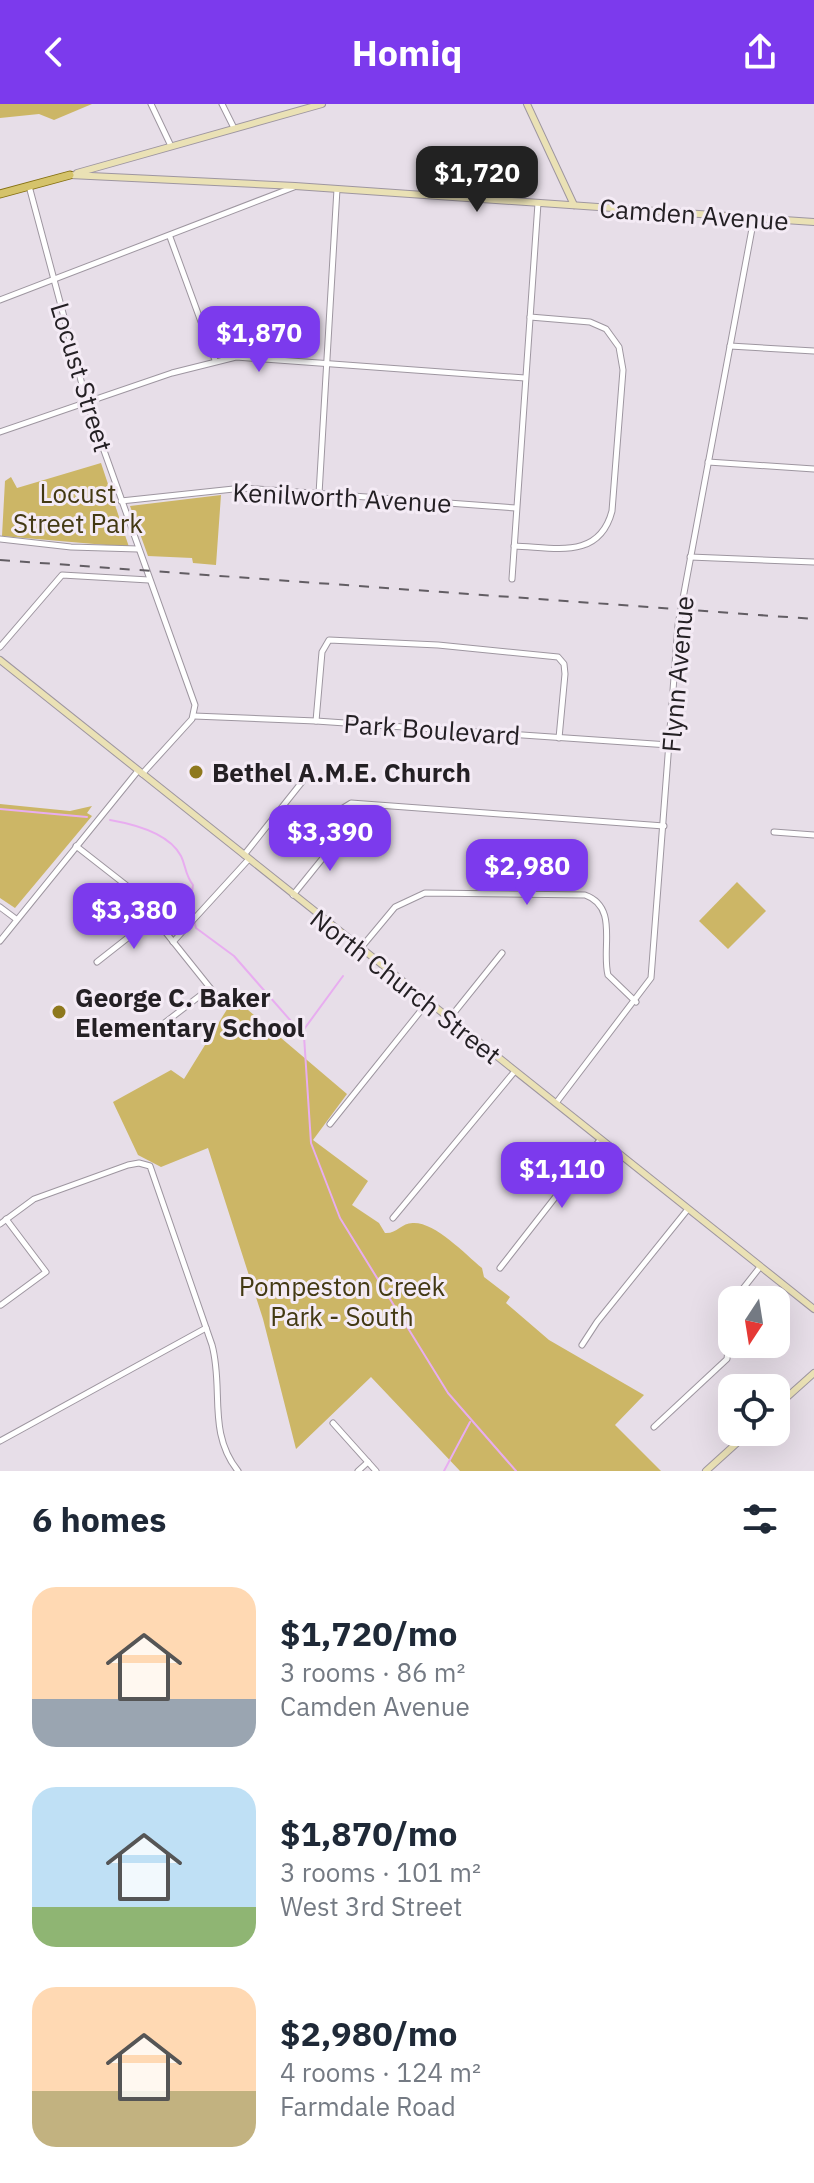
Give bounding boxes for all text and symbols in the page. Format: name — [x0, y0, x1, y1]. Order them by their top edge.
text: Homiq — [352, 29, 462, 76]
icon: back — [32, 30, 76, 74]
icon: share — [738, 30, 782, 74]
pin: $1,720 — [412, 146, 542, 214]
text: $1,720 — [434, 155, 520, 189]
street label: Camden Avenue — [598, 190, 790, 238]
street label: Locust Street — [43, 298, 121, 456]
pin: $1,870 — [194, 306, 324, 374]
text: $1,870 — [216, 315, 302, 349]
street label: Kenilworth Avenue — [232, 474, 452, 520]
park label: Locust Street Park — [13, 476, 143, 540]
street label: Flynn Avenue — [653, 594, 701, 754]
street label: Park Boulevard — [342, 706, 522, 752]
place label: Bethel A.M.E. Church — [212, 755, 471, 789]
marker: Bethel A.M.E. Church — [187, 763, 205, 781]
pin: $3,390 — [265, 805, 395, 873]
text: $3,390 — [287, 814, 373, 848]
pin: $2,980 — [462, 839, 592, 907]
text: $2,980 — [484, 848, 570, 882]
pin: $3,380 — [69, 883, 199, 951]
text: $3,380 — [91, 892, 177, 926]
street label: North Church Street — [304, 901, 508, 1071]
place label: George C. Baker Elementary School — [75, 980, 305, 1044]
marker: George C. Baker Elementary School — [50, 1003, 68, 1021]
pin: $1,110 — [497, 1142, 627, 1210]
text: $1,110 — [519, 1151, 605, 1185]
park label: Pompeston Creek Park - South — [239, 1269, 446, 1333]
north arrow — [718, 1286, 790, 1358]
map controls — [718, 1286, 790, 1446]
button: locate — [718, 1374, 790, 1446]
text: 6 homes — [32, 1497, 167, 1541]
icon: filters — [738, 1497, 782, 1541]
text: $1,720/mo — [280, 1611, 457, 1655]
icon: home — [96, 1619, 192, 1715]
text: 3 rooms · 86 m² — [280, 1655, 465, 1689]
text: Camden Avenue — [280, 1689, 470, 1723]
text: $1,870/mo — [280, 1811, 457, 1855]
icon: home — [96, 1819, 192, 1915]
text: 3 rooms · 101 m² — [280, 1855, 481, 1889]
text: West 3rd Street — [280, 1889, 462, 1923]
text: $2,980/mo — [280, 2011, 457, 2055]
icon: home — [96, 2019, 192, 2115]
text: 4 rooms · 124 m² — [280, 2055, 481, 2089]
text: Farmdale Road — [280, 2089, 456, 2123]

